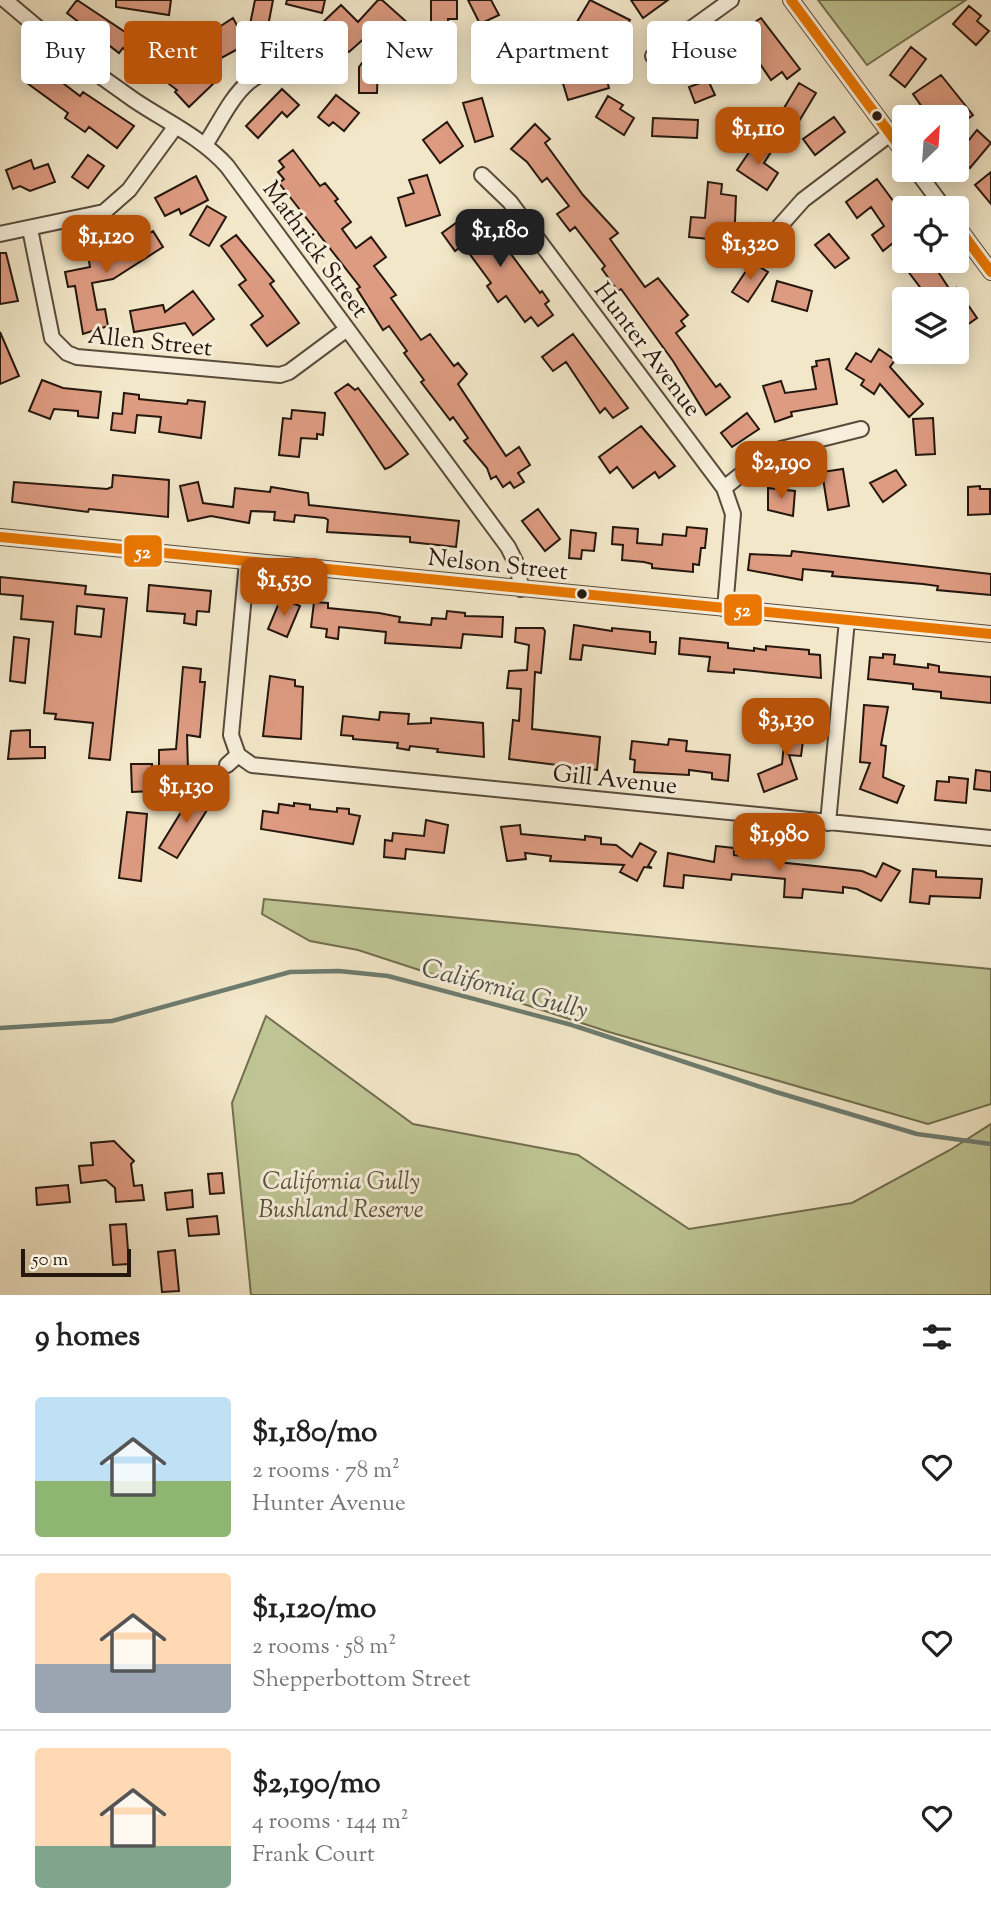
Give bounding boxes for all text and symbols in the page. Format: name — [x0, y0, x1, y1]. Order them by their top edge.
chip: Buy — [21, 21, 110, 84]
chip: Rent — [124, 21, 222, 84]
chip: Filters — [236, 21, 348, 84]
chip: New — [362, 21, 457, 84]
chip: Apartment — [471, 21, 633, 84]
chip: House — [647, 21, 761, 84]
north arrow — [892, 105, 970, 182]
map controls — [892, 105, 969, 364]
pin: $1,110 — [701, 108, 815, 167]
unlabelled marker — [870, 109, 884, 123]
text: $1,110 — [731, 113, 785, 146]
street label: Mathrick Street — [253, 175, 376, 326]
button: locate — [892, 196, 969, 273]
pin: $1,180 — [443, 210, 557, 269]
text: $1,180 — [471, 215, 529, 248]
pin: $1,120 — [49, 216, 163, 275]
text: $1,120 — [78, 221, 134, 254]
pin: $1,320 — [693, 222, 807, 282]
text: $1,320 — [721, 228, 779, 261]
street label: Hunter Avenue — [585, 276, 708, 425]
button: layers — [892, 287, 969, 364]
street label: Allen Street — [86, 320, 214, 366]
pin: $2,190 — [724, 442, 838, 501]
text: $2,190 — [751, 447, 811, 480]
line badge: 52 — [123, 534, 163, 568]
text: 52 — [133, 540, 151, 567]
street label: Nelson Street — [426, 542, 569, 590]
pin: $1,530 — [227, 558, 341, 618]
text: $1,530 — [256, 564, 312, 597]
unlabelled marker — [575, 587, 589, 601]
line badge: 52 — [723, 593, 763, 627]
text: 52 — [733, 598, 751, 625]
pin: $3,130 — [729, 698, 843, 758]
text: $3,130 — [758, 704, 814, 737]
street label: Gill Avenue — [551, 758, 679, 804]
pin: $1,130 — [129, 766, 243, 825]
text: $1,130 — [159, 771, 213, 804]
pin: $1,980 — [722, 814, 836, 873]
text: $1,980 — [749, 819, 809, 852]
water label: California Gully — [417, 950, 592, 1030]
park label: California Gully Bushland Reserve — [259, 1166, 423, 1228]
scale bar — [21, 1246, 131, 1278]
text: 50 m — [32, 1247, 68, 1274]
text: 9 homes — [35, 1316, 140, 1359]
icon: filters — [918, 1318, 956, 1356]
text: $1,180/mo — [252, 1412, 378, 1455]
icon: home — [91, 1425, 175, 1509]
icon: heart — [918, 1448, 956, 1486]
text: 2 rooms · 78 m² — [252, 1455, 400, 1488]
text: Hunter Avenue — [252, 1488, 406, 1521]
text: $1,120/mo — [252, 1588, 377, 1631]
icon: home — [91, 1601, 175, 1685]
icon: heart — [918, 1624, 956, 1662]
text: 2 rooms · 58 m² — [252, 1631, 396, 1664]
text: Shepperbottom Street — [252, 1664, 471, 1697]
text: $2,190/mo — [252, 1763, 381, 1806]
icon: home — [91, 1776, 175, 1860]
icon: heart — [918, 1799, 956, 1837]
text: 4 rooms · 144 m² — [252, 1806, 409, 1839]
text: Frank Court — [252, 1839, 375, 1872]

